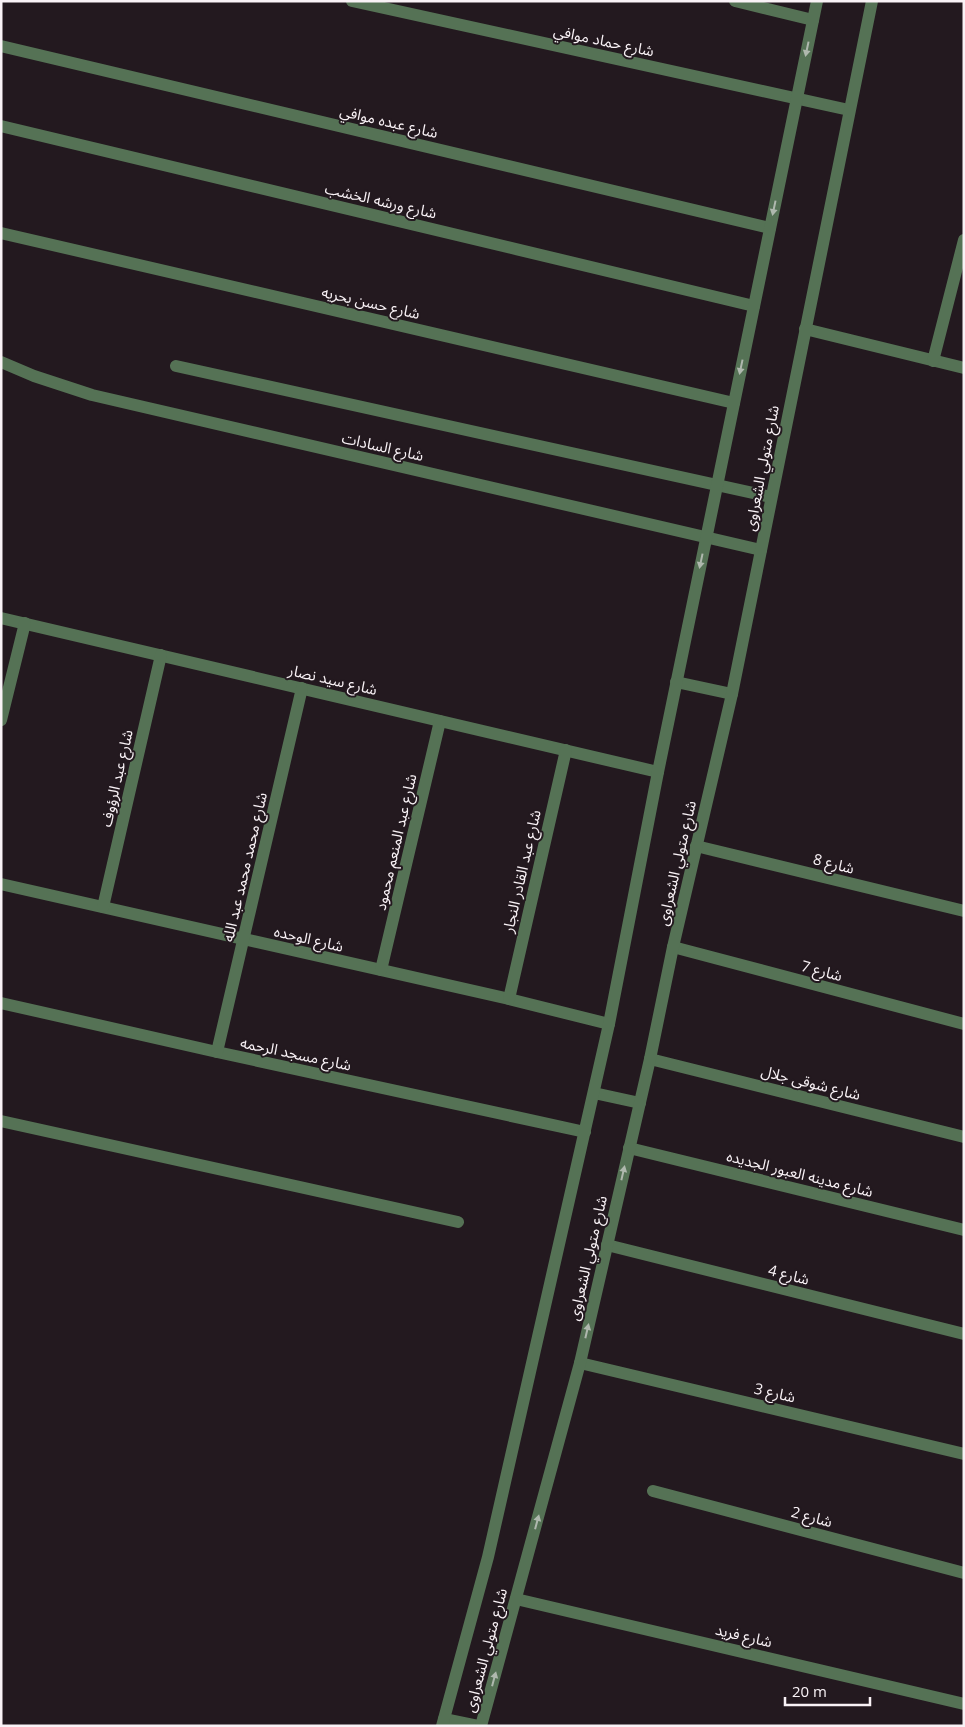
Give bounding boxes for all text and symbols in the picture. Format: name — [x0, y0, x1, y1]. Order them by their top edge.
street label: شارع حماد موافي — [551, 20, 656, 63]
one-way arrow — [803, 41, 811, 57]
street label: شارع عبده موافي — [337, 100, 440, 145]
street label: شارع ورشه الخشب — [323, 177, 439, 226]
one-way arrow — [770, 201, 778, 217]
street label: شارع حسن بحريه — [319, 281, 422, 326]
one-way arrow — [737, 360, 745, 375]
street label: شارع متولي الشعراوى — [739, 403, 786, 533]
street label: شارع السادات — [339, 427, 426, 468]
one-way arrow — [697, 553, 705, 569]
street label: شارع سيد نصار — [285, 659, 380, 702]
street label: شارع عبد الرؤوف — [95, 727, 140, 829]
street label: شارع عبد المنعم محمود — [370, 772, 423, 913]
street label: شارع محمد محمد عبد الله — [217, 790, 274, 944]
street label: شارع متولي الشعراوى — [652, 798, 703, 928]
street label: شارع عبد القادر النجار — [497, 807, 548, 936]
street label: شارع 8 — [811, 848, 857, 881]
street label: شارع الوحده — [272, 920, 346, 959]
street label: شارع 7 — [798, 955, 845, 988]
street label: شارع مسجد الرحمه — [238, 1031, 353, 1077]
street label: شارع شوقى جلال — [758, 1060, 863, 1107]
street label: شارع مدينه العبور الجديده — [724, 1145, 876, 1204]
one-way arrow — [619, 1165, 627, 1180]
street label: شارع متولي الشعراوى — [563, 1193, 614, 1323]
street label: شارع 4 — [766, 1259, 812, 1292]
one-way arrow — [583, 1323, 591, 1338]
street label: شارع 3 — [752, 1378, 798, 1409]
street label: شارع 2 — [788, 1501, 835, 1534]
one-way arrow — [533, 1514, 541, 1529]
street label: شارع متولي الشعراوى — [459, 1585, 514, 1715]
street label: شارع فريد — [713, 1619, 775, 1654]
one-way arrow — [490, 1671, 498, 1686]
scale bar — [785, 1674, 870, 1706]
text: 20 m — [792, 1681, 827, 1701]

